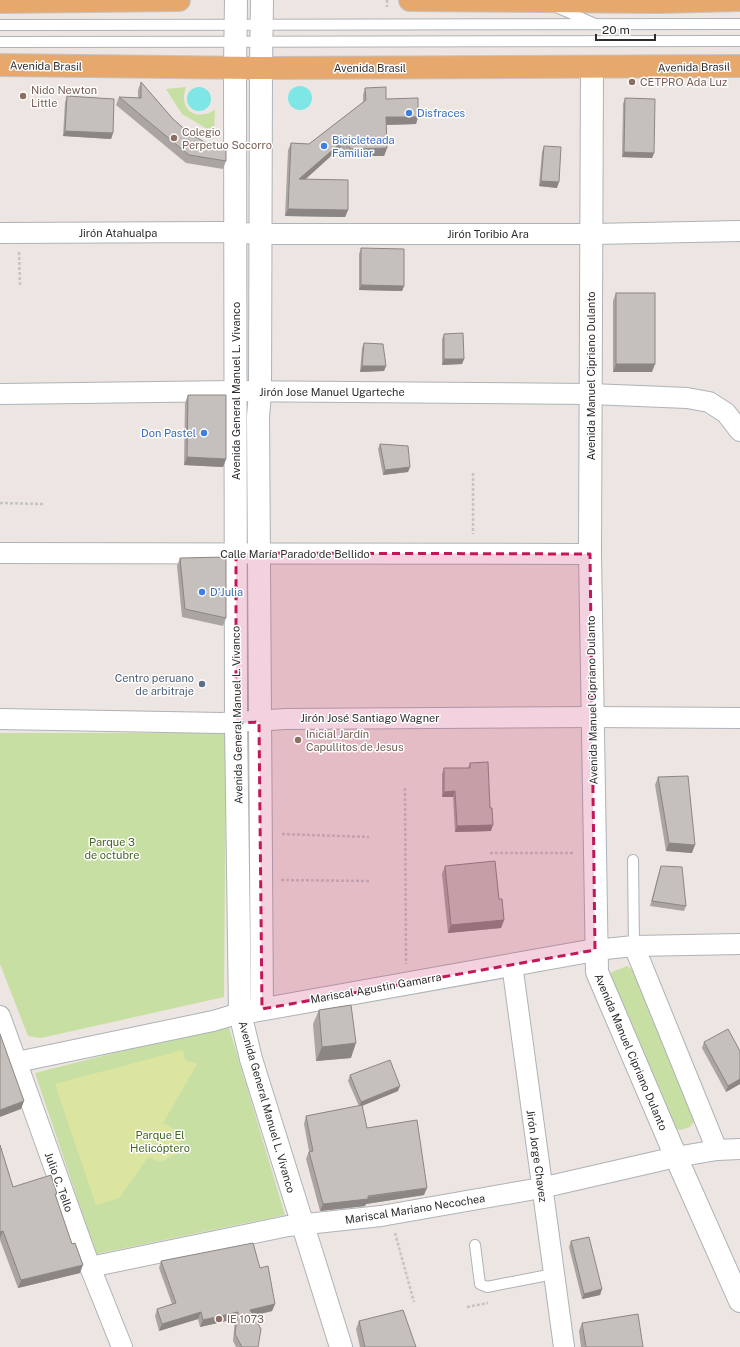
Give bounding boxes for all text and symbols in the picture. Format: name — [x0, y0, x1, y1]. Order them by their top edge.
scale bar — [596, 16, 655, 42]
text: 20 m — [602, 23, 630, 37]
street label: Avenida Brasil — [10, 59, 82, 73]
street label: Avenida Brasil — [658, 60, 730, 74]
street label: Avenida Brasil — [334, 62, 406, 74]
place label: CETPRO Ada Luz — [640, 76, 727, 88]
marker: CETPRO Ada Luz — [627, 77, 637, 87]
place label: Nido Newton Little — [31, 84, 97, 109]
marker: Nido Newton Little — [18, 91, 28, 101]
place label: Disfraces — [417, 107, 466, 119]
marker: Disfraces — [404, 108, 414, 118]
place label: Colegio Perpetuo Socorro — [182, 126, 272, 151]
marker: Colegio Perpetuo Socorro — [169, 133, 179, 143]
place label: Bicicleteada Familiar — [332, 134, 395, 159]
marker: Bicicleteada Familiar — [319, 141, 329, 151]
street label: Jirón Atahualpa — [79, 227, 157, 239]
street label: Jirón Toribio Ara — [447, 228, 529, 240]
street label: Avenida Manuel Cipriano Dulanto — [585, 291, 597, 461]
street label: Avenida General Manuel L. Vivanco — [230, 302, 242, 480]
street label: Jirón Jose Manuel Ugarteche — [259, 386, 405, 398]
place label: Don Pastel — [141, 427, 196, 439]
marker: Don Pastel — [199, 428, 209, 438]
street label: Calle María Parado de Bellido — [220, 548, 370, 560]
place label: D'Julia — [210, 586, 243, 598]
marker: D'Julia — [197, 587, 207, 597]
street label: Avenida Manuel Cipriano Dulanto — [585, 615, 599, 785]
street label: Avenida General Manuel L. Vivanco — [229, 626, 245, 804]
place label: Centro peruano de arbitraje — [115, 672, 194, 697]
marker: Centro peruano de arbitraje — [197, 679, 207, 689]
street label: Jirón José Santiago Wagner — [300, 712, 440, 724]
place label: Inicial Jardín Capullitos de Jesus — [306, 728, 404, 753]
marker: Inicial Jardín Capullitos de Jesus — [293, 735, 303, 745]
park label: Parque 3 de octubre — [85, 836, 139, 861]
street label: Mariscal Agustin Gamarra — [310, 971, 442, 1005]
street label: Avenida Manuel Cipriano Dulanto — [592, 972, 670, 1132]
street label: Avenida General Manuel L. Vivanco — [237, 1020, 297, 1194]
street label: Jirón Jorge Chavez — [525, 1109, 549, 1203]
park label: Parque El Helicóptero — [130, 1129, 190, 1154]
street label: Julio C. Tello — [43, 1151, 75, 1213]
street label: Mariscal Mariano Necochea — [344, 1192, 486, 1226]
place label: IE 1073 — [227, 1313, 264, 1325]
marker: IE 1073 — [214, 1314, 224, 1324]

